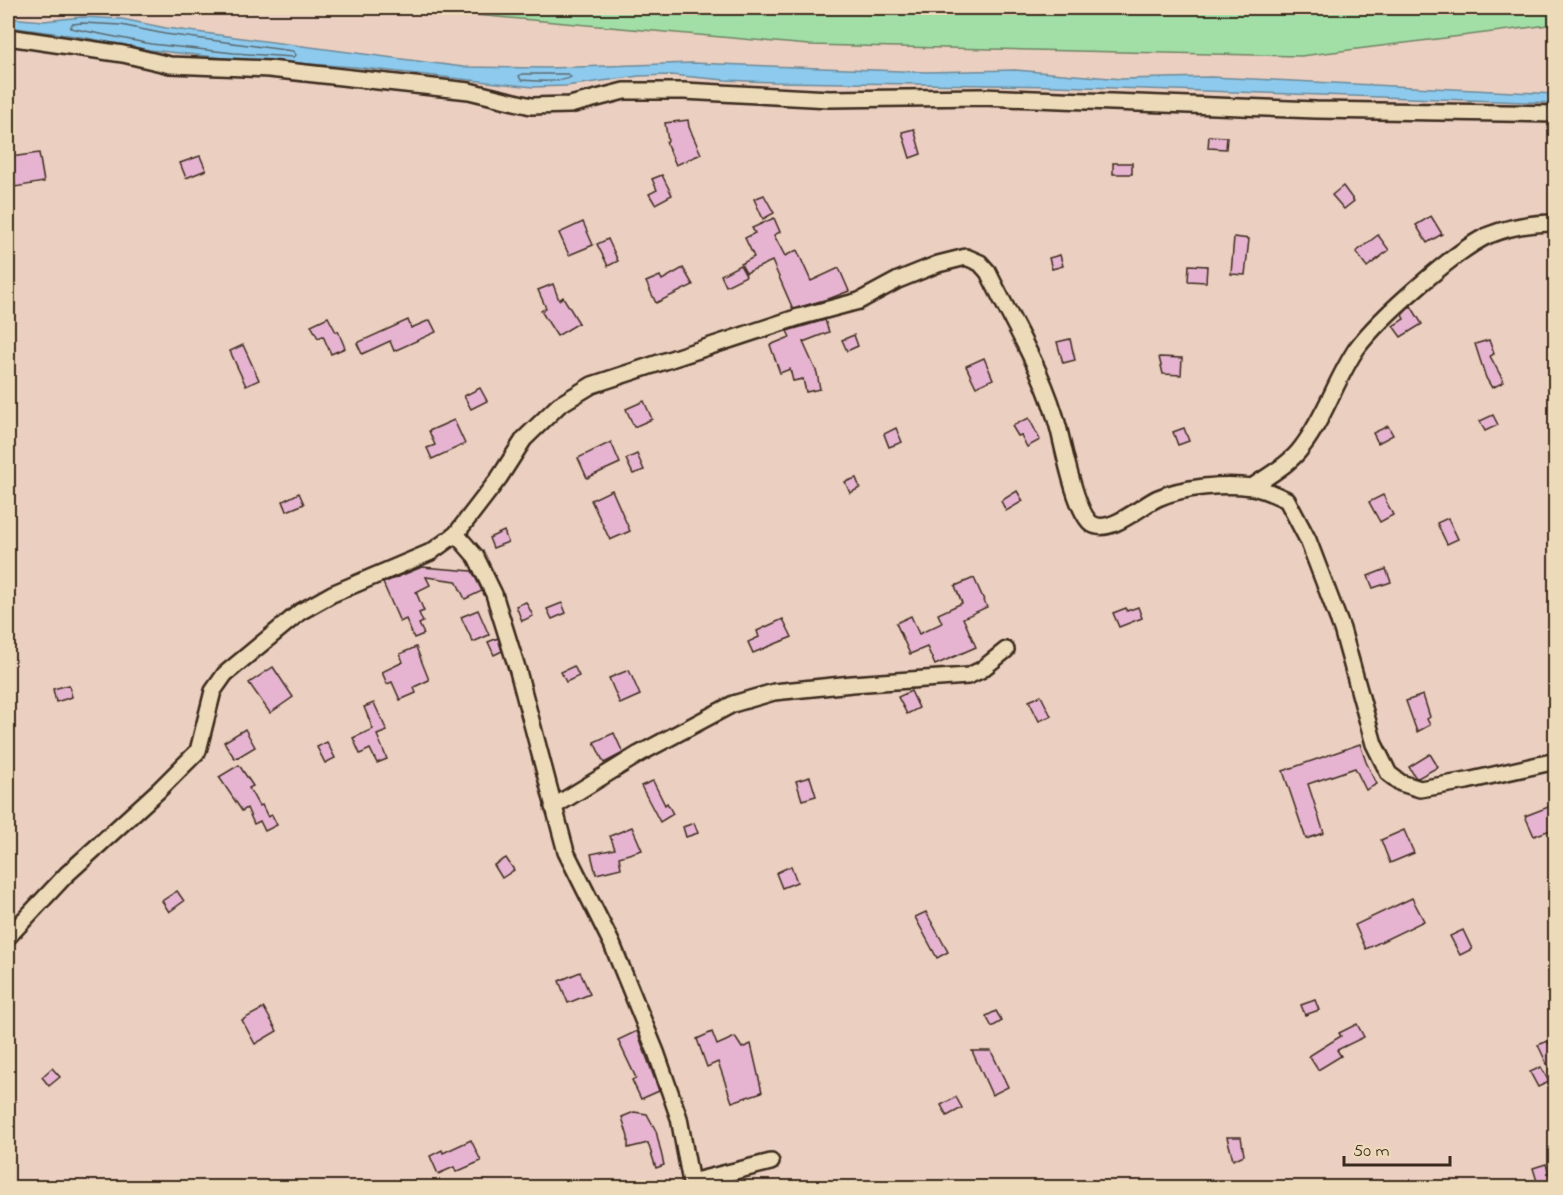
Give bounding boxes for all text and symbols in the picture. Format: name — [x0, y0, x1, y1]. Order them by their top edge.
scale bar — [1344, 1129, 1450, 1167]
text: 50 m — [1353, 1139, 1390, 1165]

